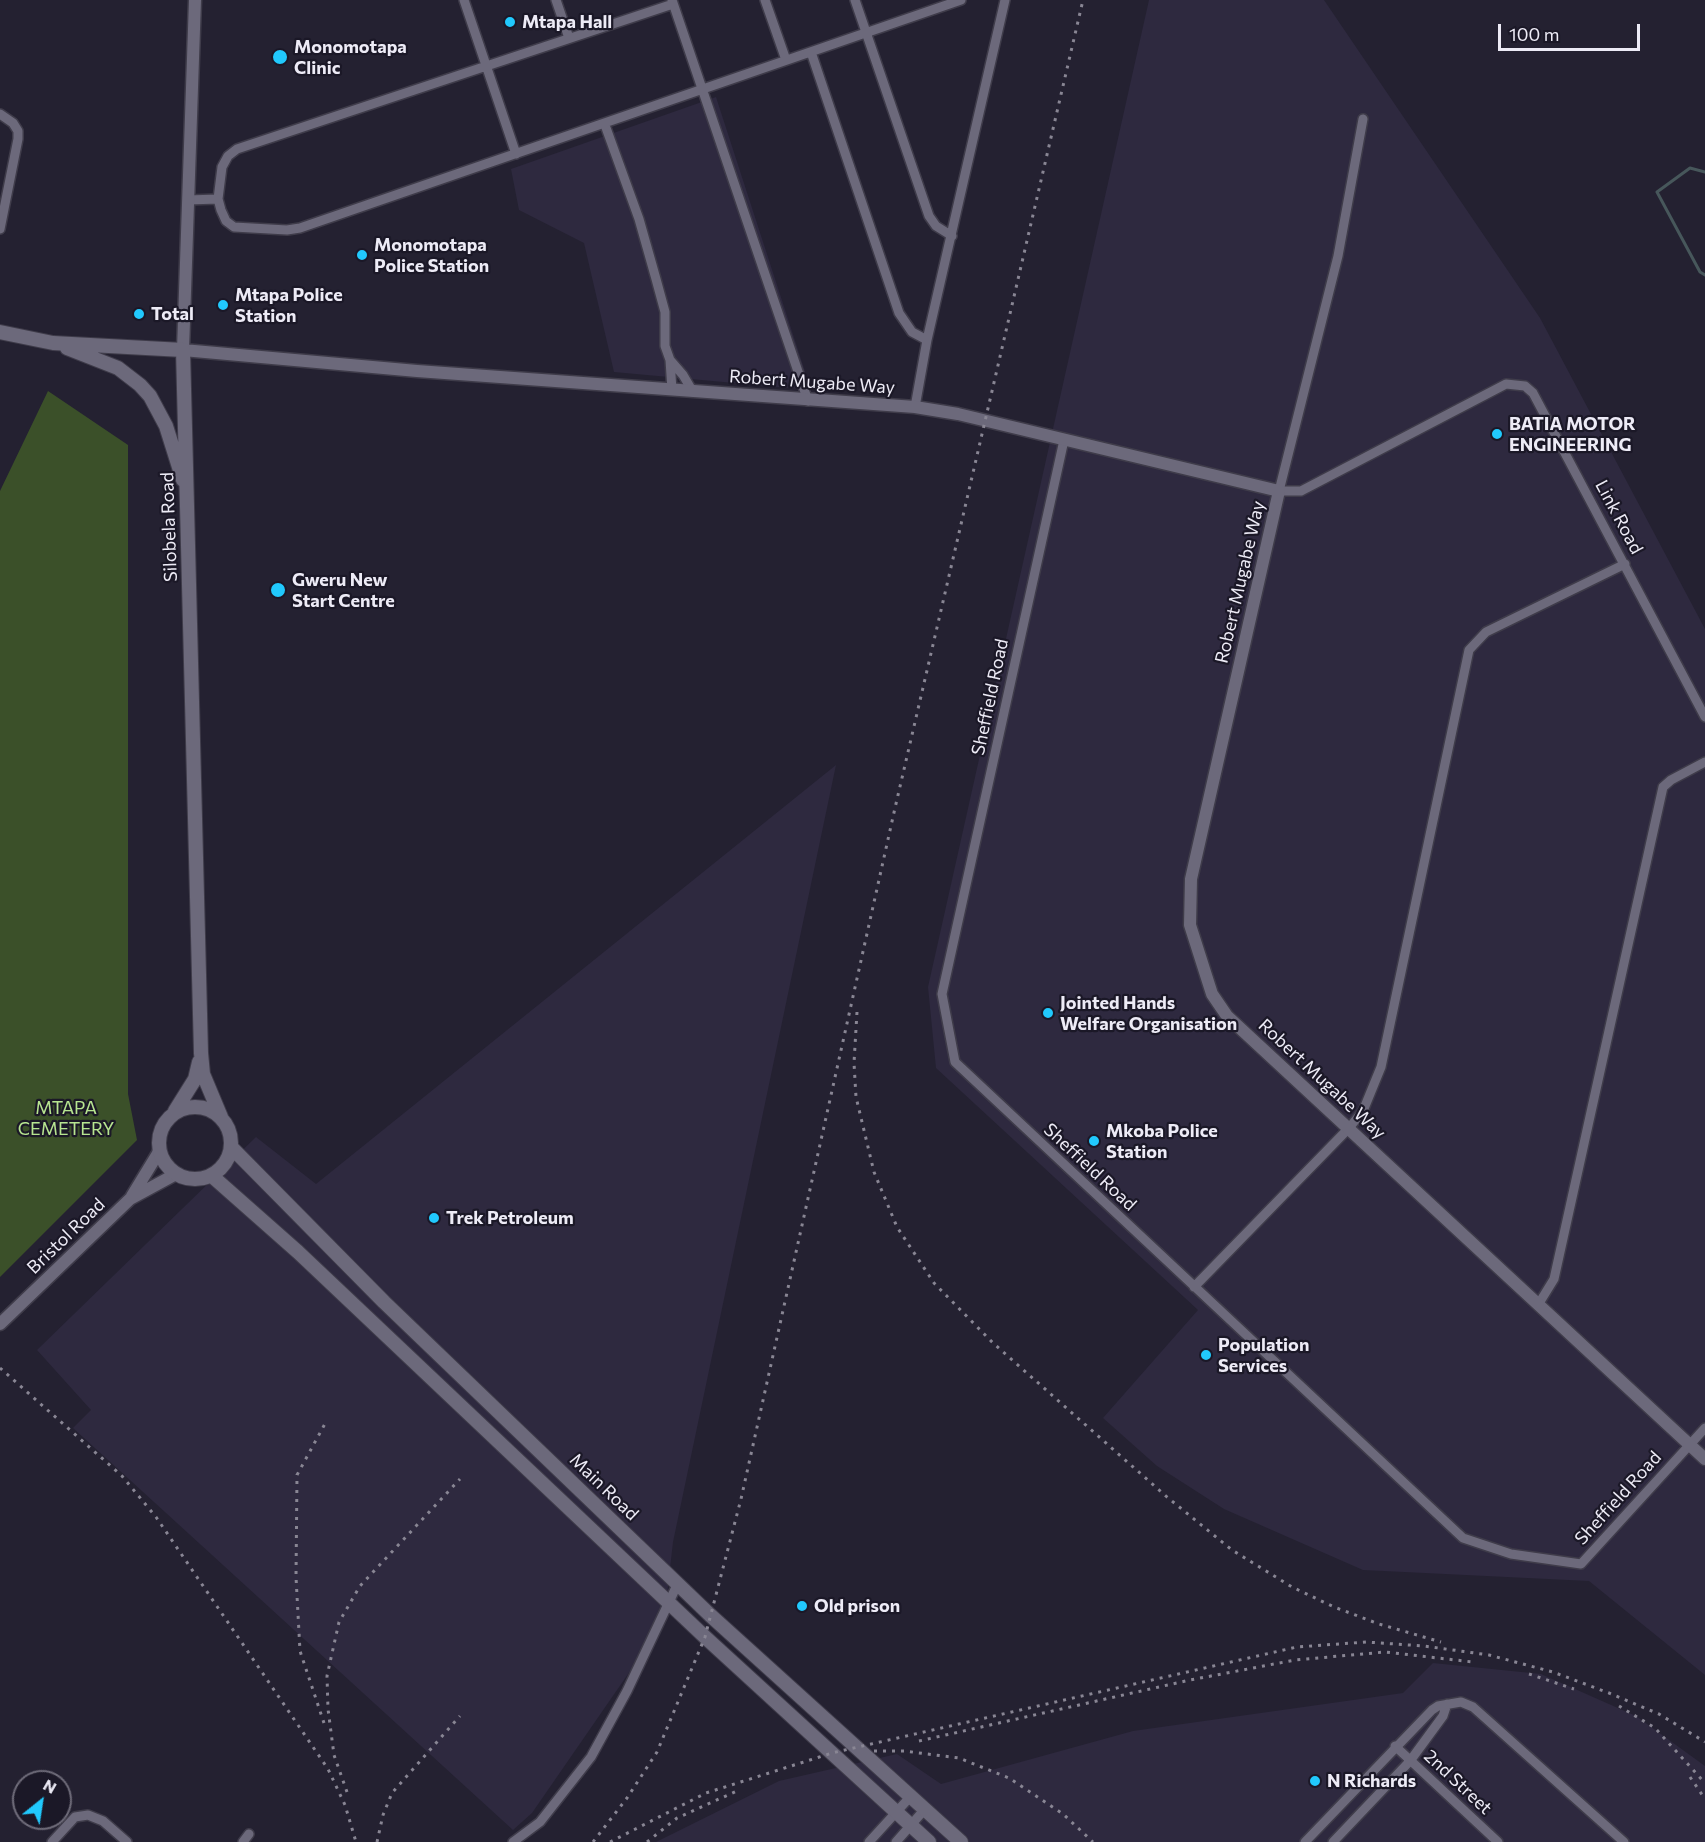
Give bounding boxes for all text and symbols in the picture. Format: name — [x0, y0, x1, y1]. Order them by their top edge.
place label: Mtapa Hall — [522, 11, 612, 33]
scale bar — [1501, 12, 1644, 50]
marker: Mtapa Hall — [503, 15, 517, 29]
text: 100 m — [1509, 23, 1559, 45]
place label: Monomotapa Clinic — [294, 36, 407, 78]
marker: Monomotapa Clinic — [271, 48, 289, 66]
place label: Monomotapa Police Station — [374, 234, 489, 276]
marker: Monomotapa Police Station — [355, 248, 369, 262]
place label: Mtapa Police Station — [235, 284, 343, 326]
marker: Mtapa Police Station — [216, 298, 230, 312]
place label: Total — [151, 303, 194, 325]
marker: Total — [132, 307, 146, 321]
street label: Robert Mugabe Way — [728, 365, 896, 399]
place label: BATIA MOTOR ENGINEERING — [1509, 413, 1636, 456]
marker: BATIA MOTOR ENGINEERING — [1490, 427, 1504, 441]
street label: Silobela Road — [156, 472, 182, 582]
street label: Link Road — [1591, 476, 1647, 558]
street label: Robert Mugabe Way — [1211, 499, 1269, 665]
place label: Gweru New Start Centre — [292, 569, 395, 612]
marker: Gweru New Start Centre — [269, 581, 287, 599]
street label: Sheffield Road — [967, 637, 1013, 757]
place label: Jointed Hands Welfare Organisation — [1060, 992, 1237, 1034]
marker: Jointed Hands Welfare Organisation — [1041, 1006, 1055, 1020]
street label: Robert Mugabe Way — [1254, 1014, 1390, 1144]
park label: MTAPA CEMETERY — [18, 1097, 114, 1140]
street label: Sheffield Road — [1039, 1119, 1141, 1215]
place label: Mkoba Police Station — [1106, 1120, 1218, 1162]
marker: Mkoba Police Station — [1087, 1134, 1101, 1148]
street label: Bristol Road — [23, 1194, 109, 1278]
place label: Trek Petroleum — [446, 1207, 574, 1229]
marker: Trek Petroleum — [427, 1211, 441, 1225]
place label: Population Services — [1218, 1334, 1309, 1376]
marker: Population Services — [1199, 1348, 1213, 1362]
street label: Sheffield Road — [1570, 1447, 1666, 1549]
street label: Main Road — [565, 1449, 643, 1525]
place label: Old prison — [814, 1595, 900, 1617]
marker: Old prison — [795, 1599, 809, 1613]
street label: 2nd Street — [1420, 1745, 1496, 1819]
north arrow — [12, 1770, 72, 1830]
place label: N Richards — [1327, 1770, 1416, 1792]
text: N — [40, 1774, 60, 1797]
marker: N Richards — [1308, 1774, 1322, 1788]

